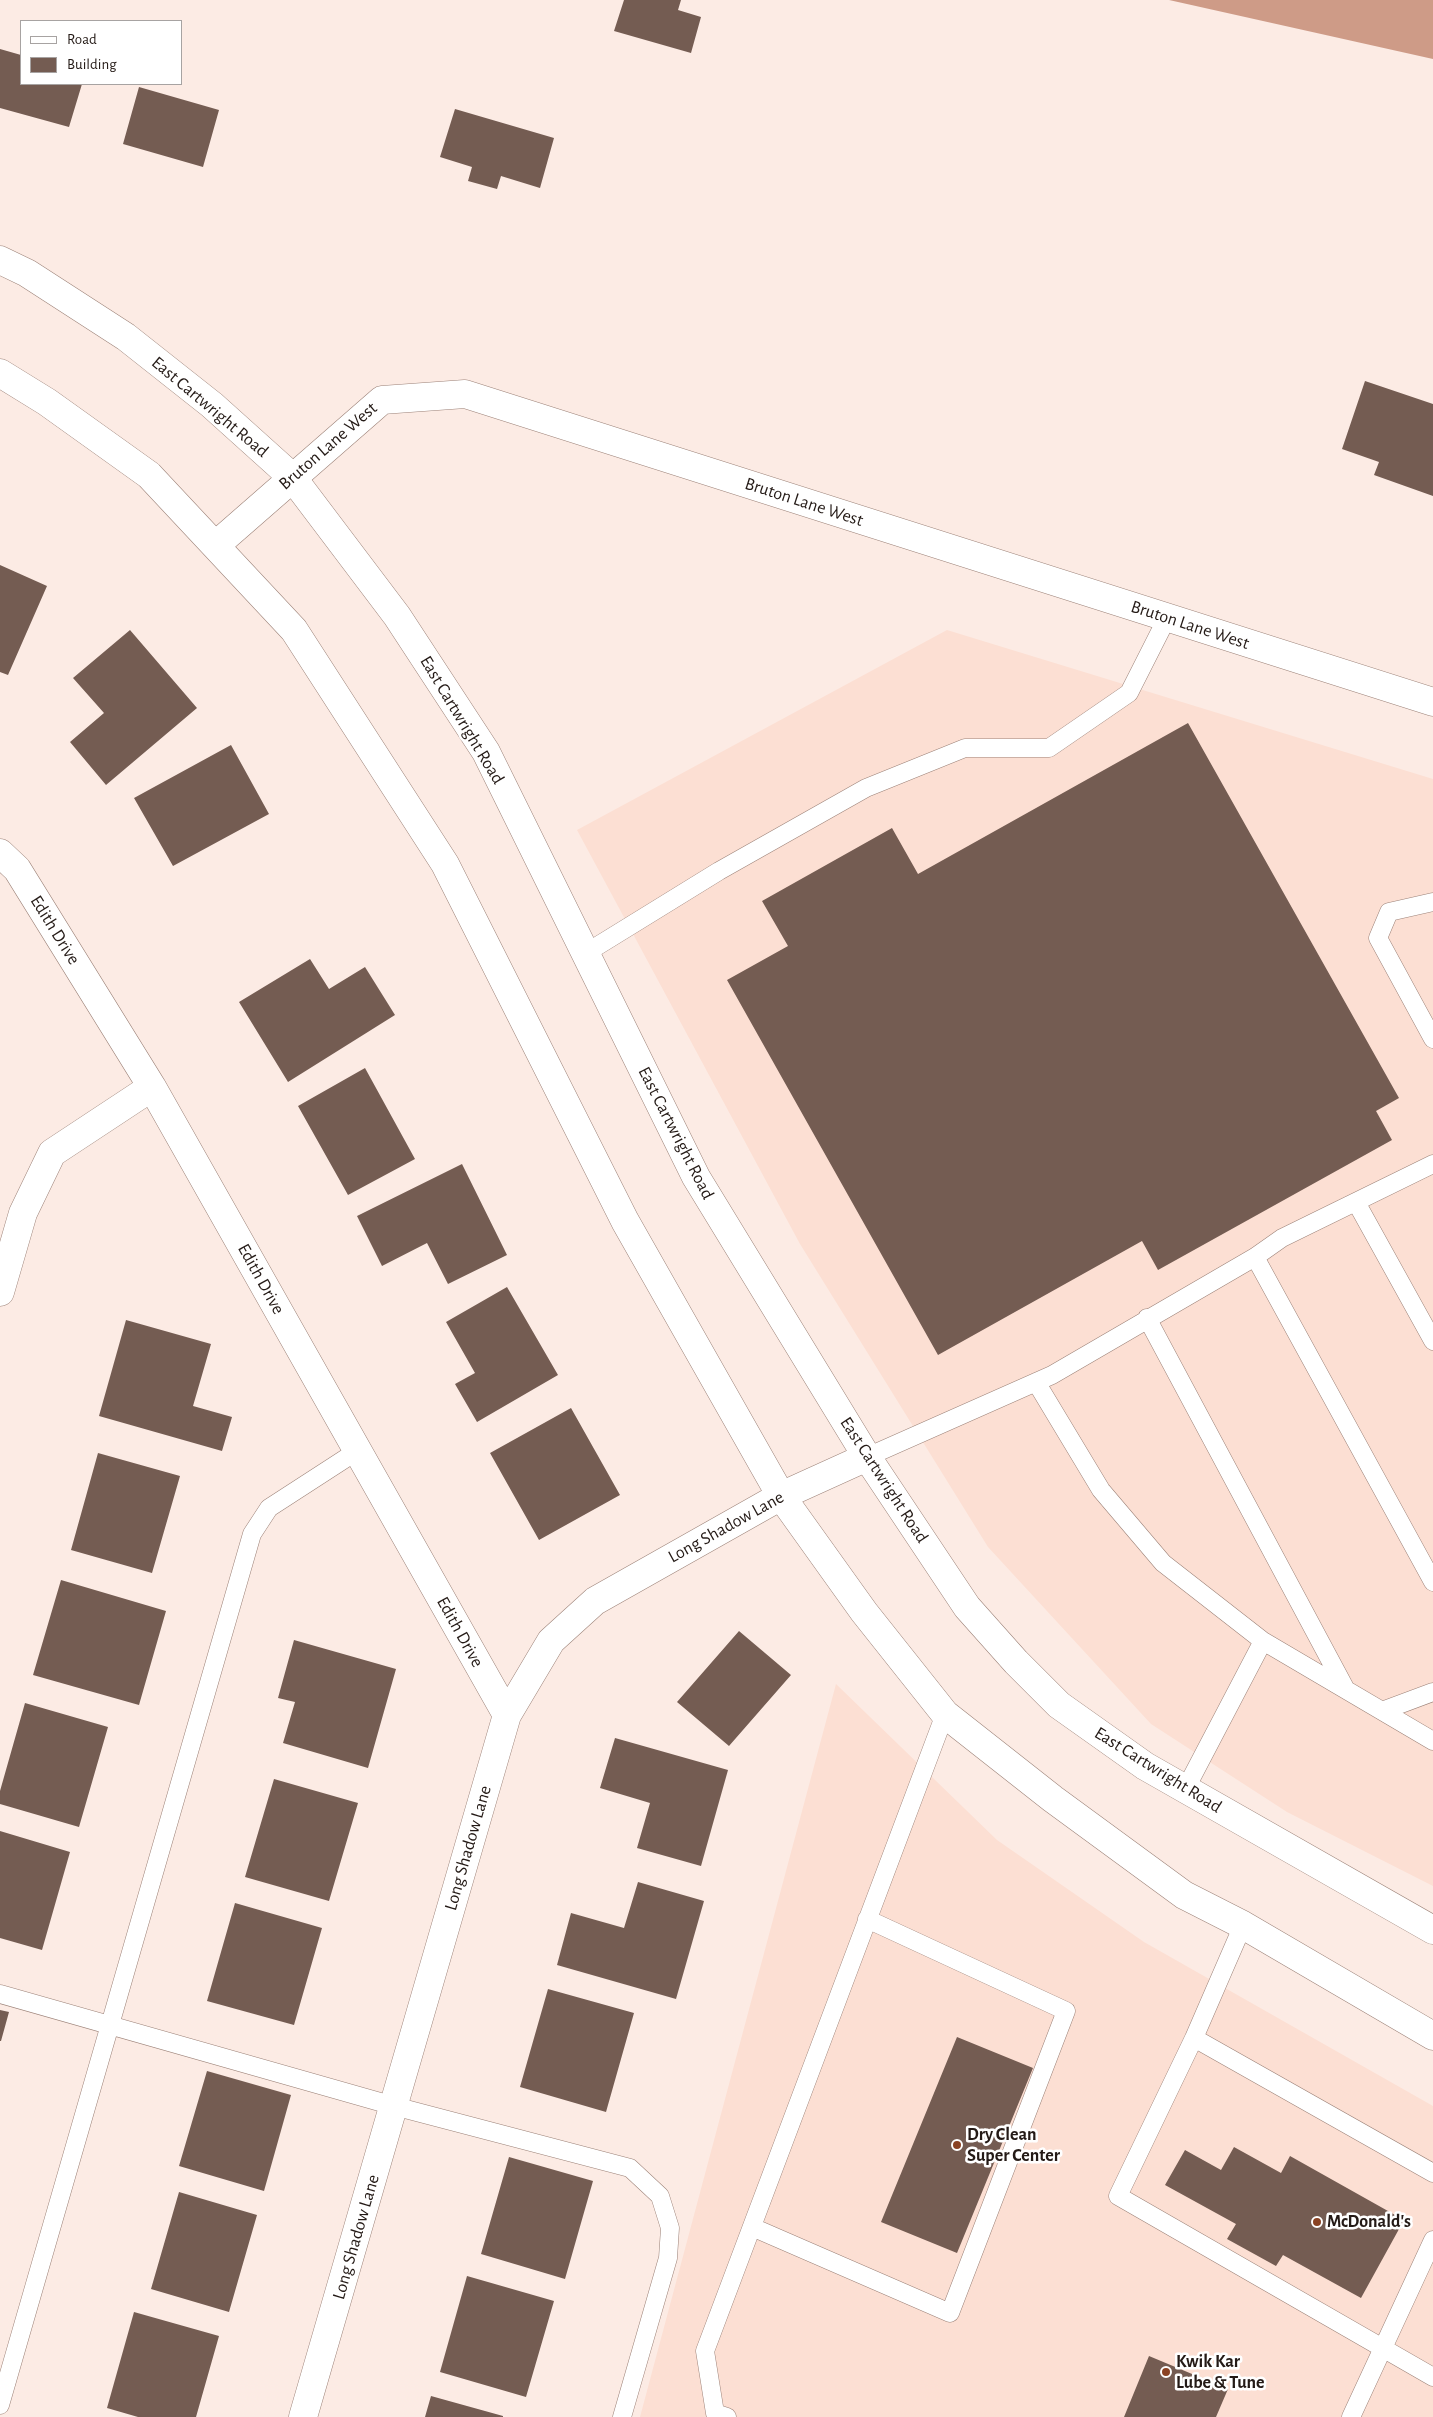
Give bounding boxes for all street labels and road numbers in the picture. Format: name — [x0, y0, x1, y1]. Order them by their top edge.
street label: East Cartwright Road — [147, 352, 273, 462]
street label: Bruton Lane West — [274, 397, 382, 495]
street label: Bruton Lane West — [742, 473, 866, 531]
street label: Bruton Lane West — [1128, 596, 1252, 654]
street label: East Cartwright Road — [415, 652, 509, 788]
street label: Edith Drive — [25, 891, 85, 969]
street label: East Cartwright Road — [633, 1063, 719, 1203]
street label: Edith Drive — [233, 1240, 289, 1318]
street label: East Cartwright Road — [835, 1413, 933, 1547]
street label: Long Shadow Lane — [664, 1486, 788, 1568]
street label: Edith Drive — [432, 1593, 488, 1671]
street label: East Cartwright Road — [1090, 1722, 1226, 1818]
street label: Long Shadow Lane — [440, 1783, 496, 1913]
street label: Long Shadow Lane — [328, 2172, 384, 2302]

